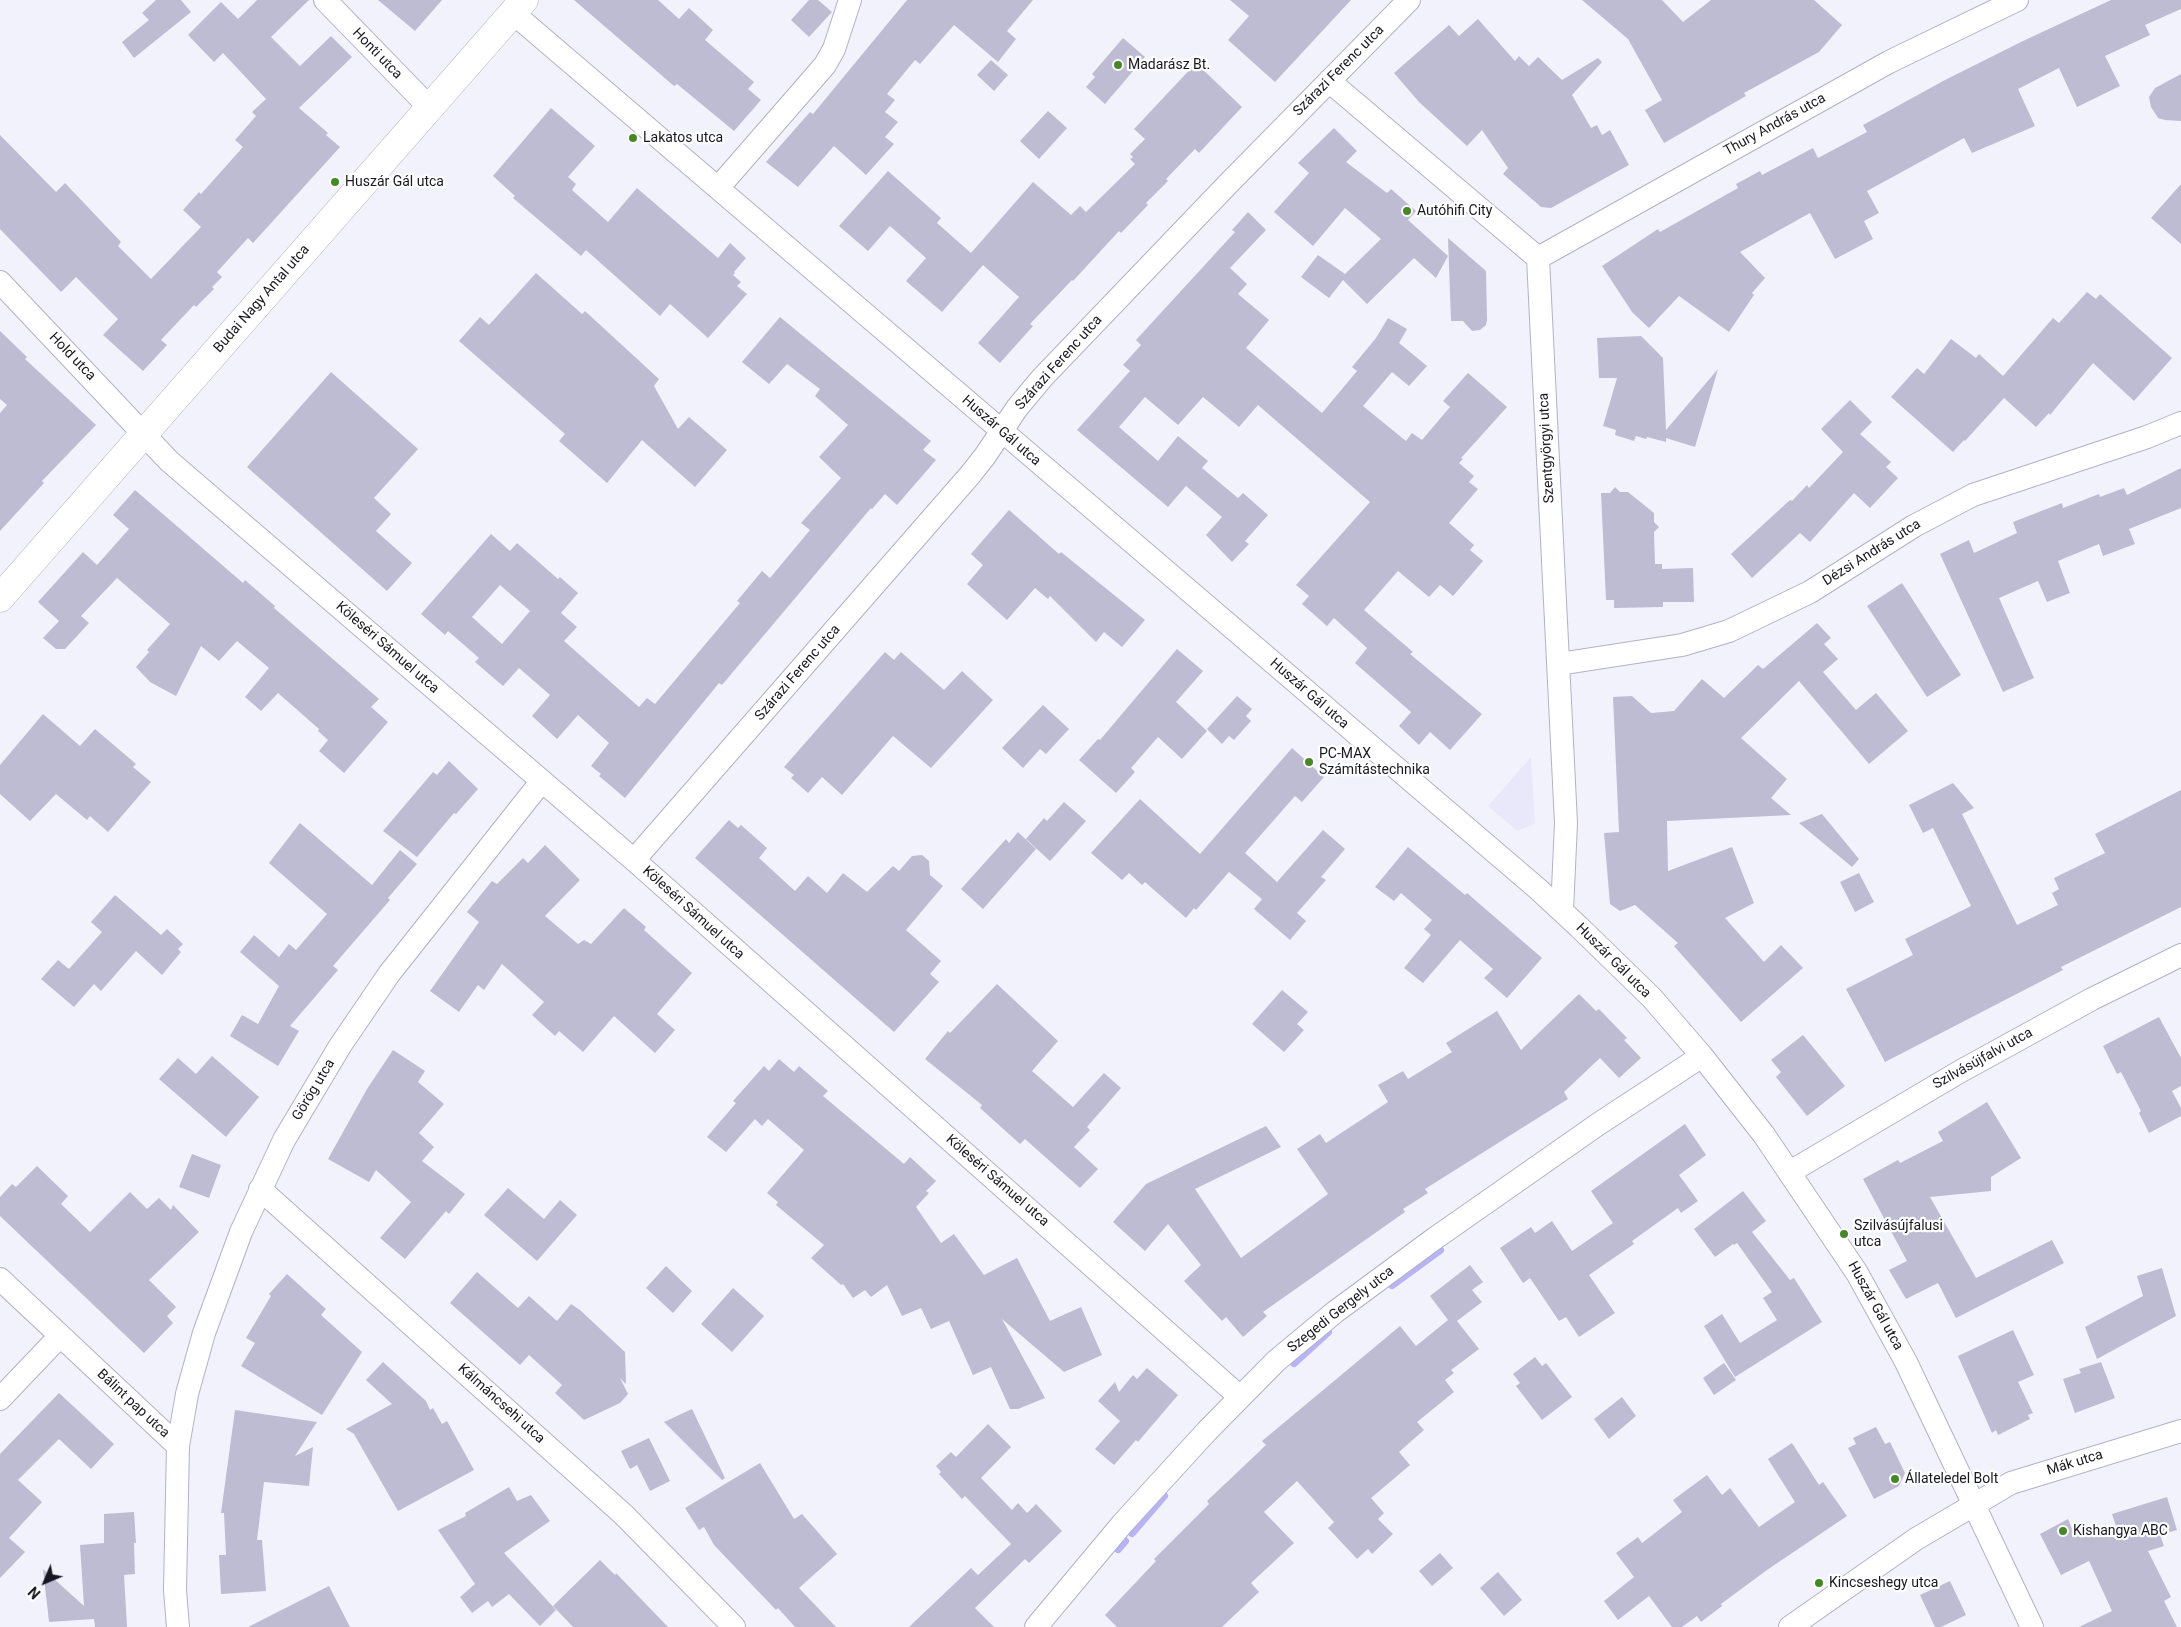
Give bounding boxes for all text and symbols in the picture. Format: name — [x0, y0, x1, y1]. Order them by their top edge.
street label: Szárazi Ferenc utca — [1290, 22, 1388, 120]
street label: Honti utca — [349, 25, 405, 83]
place label: Madarász Bt. — [1128, 57, 1210, 73]
marker: Madarász Bt. — [1112, 59, 1124, 71]
street label: Thury András utca — [1721, 90, 1829, 160]
place label: Lakatos utca — [643, 130, 723, 146]
marker: Lakatos utca — [627, 132, 639, 144]
place label: Huszár Gál utca — [345, 174, 444, 190]
marker: Huszár Gál utca — [329, 176, 341, 188]
place label: Autóhifi City — [1417, 203, 1492, 219]
marker: Autóhifi City — [1401, 205, 1413, 217]
street label: Budai Nagy Antal utca — [211, 242, 313, 356]
street label: Szárazi Ferenc utca — [1012, 312, 1106, 414]
street label: Hold utca — [45, 330, 99, 384]
street label: Huszár Gál utca — [958, 392, 1044, 470]
street label: Szentgyörgyi utca — [1536, 392, 1558, 504]
street label: Dézsi András utca — [1820, 516, 1924, 590]
street label: Köleséri Sámuel utca — [332, 599, 442, 697]
street label: Szárazi Ferenc utca — [752, 622, 844, 724]
street label: Huszár Gál utca — [1266, 655, 1352, 733]
place label: PC-MAX Számítástechnika — [1319, 746, 1430, 779]
marker: PC-MAX Számítástechnika — [1303, 756, 1315, 768]
street label: Köleséri Sámuel utca — [639, 863, 747, 963]
street label: Huszár Gál utca — [1572, 920, 1654, 1002]
street label: Szilvásújfalvi utca — [1930, 1025, 2036, 1093]
street label: Görög utca — [289, 1056, 339, 1124]
street label: Köleséri Sámuel utca — [942, 1132, 1052, 1230]
place label: Szilvásújfalusi utca — [1854, 1218, 1943, 1250]
marker: Szilvásújfalusi utca — [1838, 1228, 1850, 1240]
street label: Huszár Gál utca — [1844, 1259, 1906, 1353]
street label: Szegedi Gergely utca — [1285, 1263, 1397, 1357]
street label: Kálmáncsehi utca — [454, 1361, 548, 1447]
street label: Bálint pap utca — [93, 1366, 173, 1442]
street label: Mák utca — [2045, 1447, 2105, 1479]
place label: Állateledel Bolt — [1905, 1471, 1998, 1487]
marker: Állateledel Bolt — [1889, 1473, 1901, 1485]
place label: Kishangya ABC — [2073, 1523, 2168, 1539]
marker: Kishangya ABC — [2057, 1525, 2069, 1537]
north arrow — [20, 1557, 70, 1607]
place label: Kincseshegy utca — [1829, 1575, 1938, 1591]
marker: Kincseshegy utca — [1813, 1577, 1825, 1589]
text: N — [25, 1583, 44, 1602]

